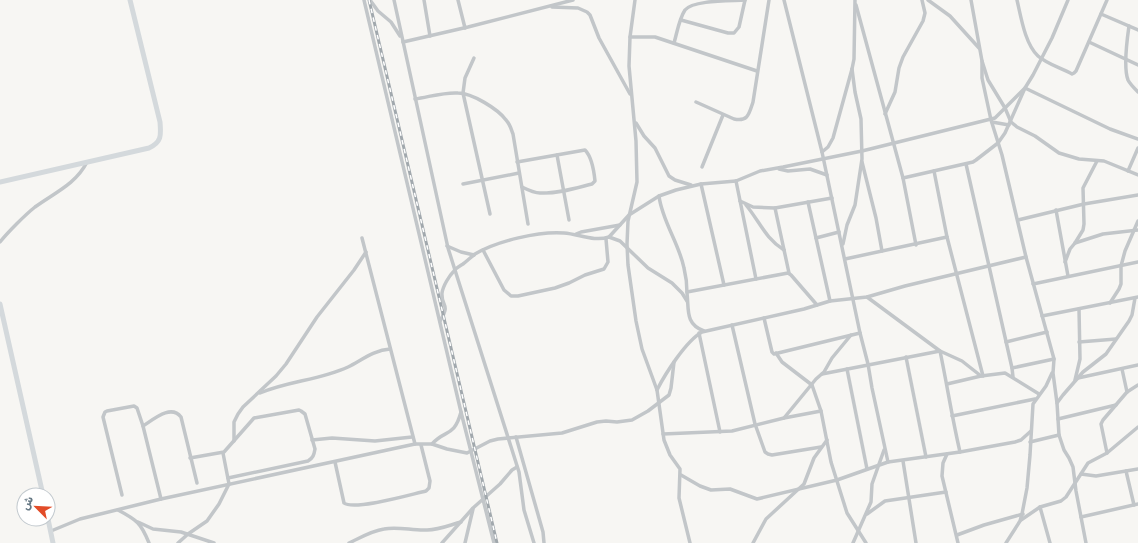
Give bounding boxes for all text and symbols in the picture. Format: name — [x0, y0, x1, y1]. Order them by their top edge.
north arrow — [16, 487, 56, 527]
text: ش — [19, 494, 36, 512]

